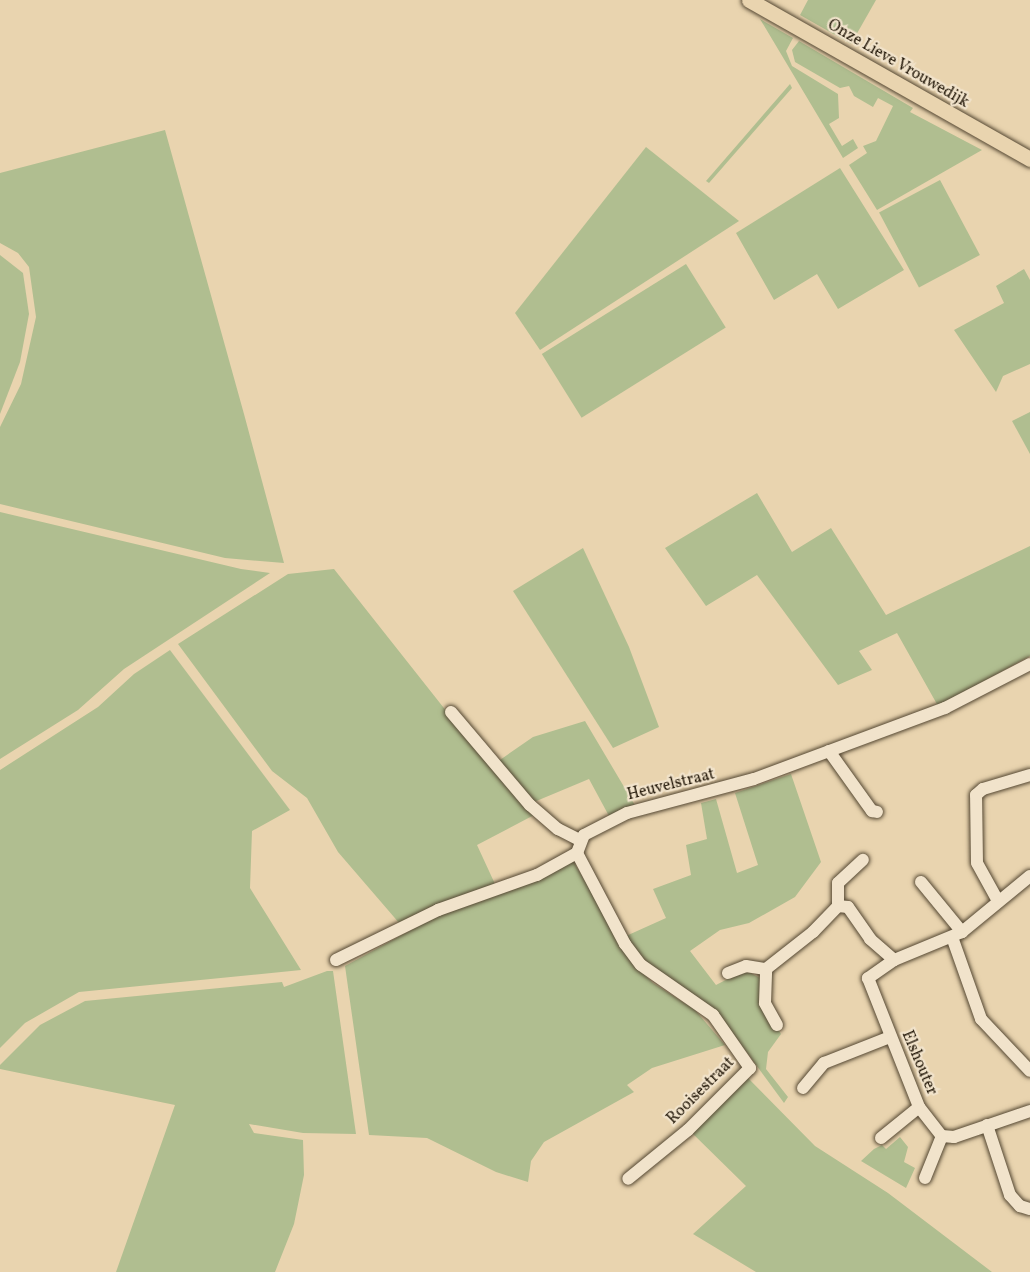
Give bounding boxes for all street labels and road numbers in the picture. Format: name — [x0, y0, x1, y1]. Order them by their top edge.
street label: Onze Lieve Vrouwedijk — [824, 16, 972, 112]
street label: Heuvelstraat — [625, 765, 717, 805]
street label: Elshouter — [897, 1028, 941, 1098]
street label: Rooisestraat — [663, 1053, 739, 1129]

